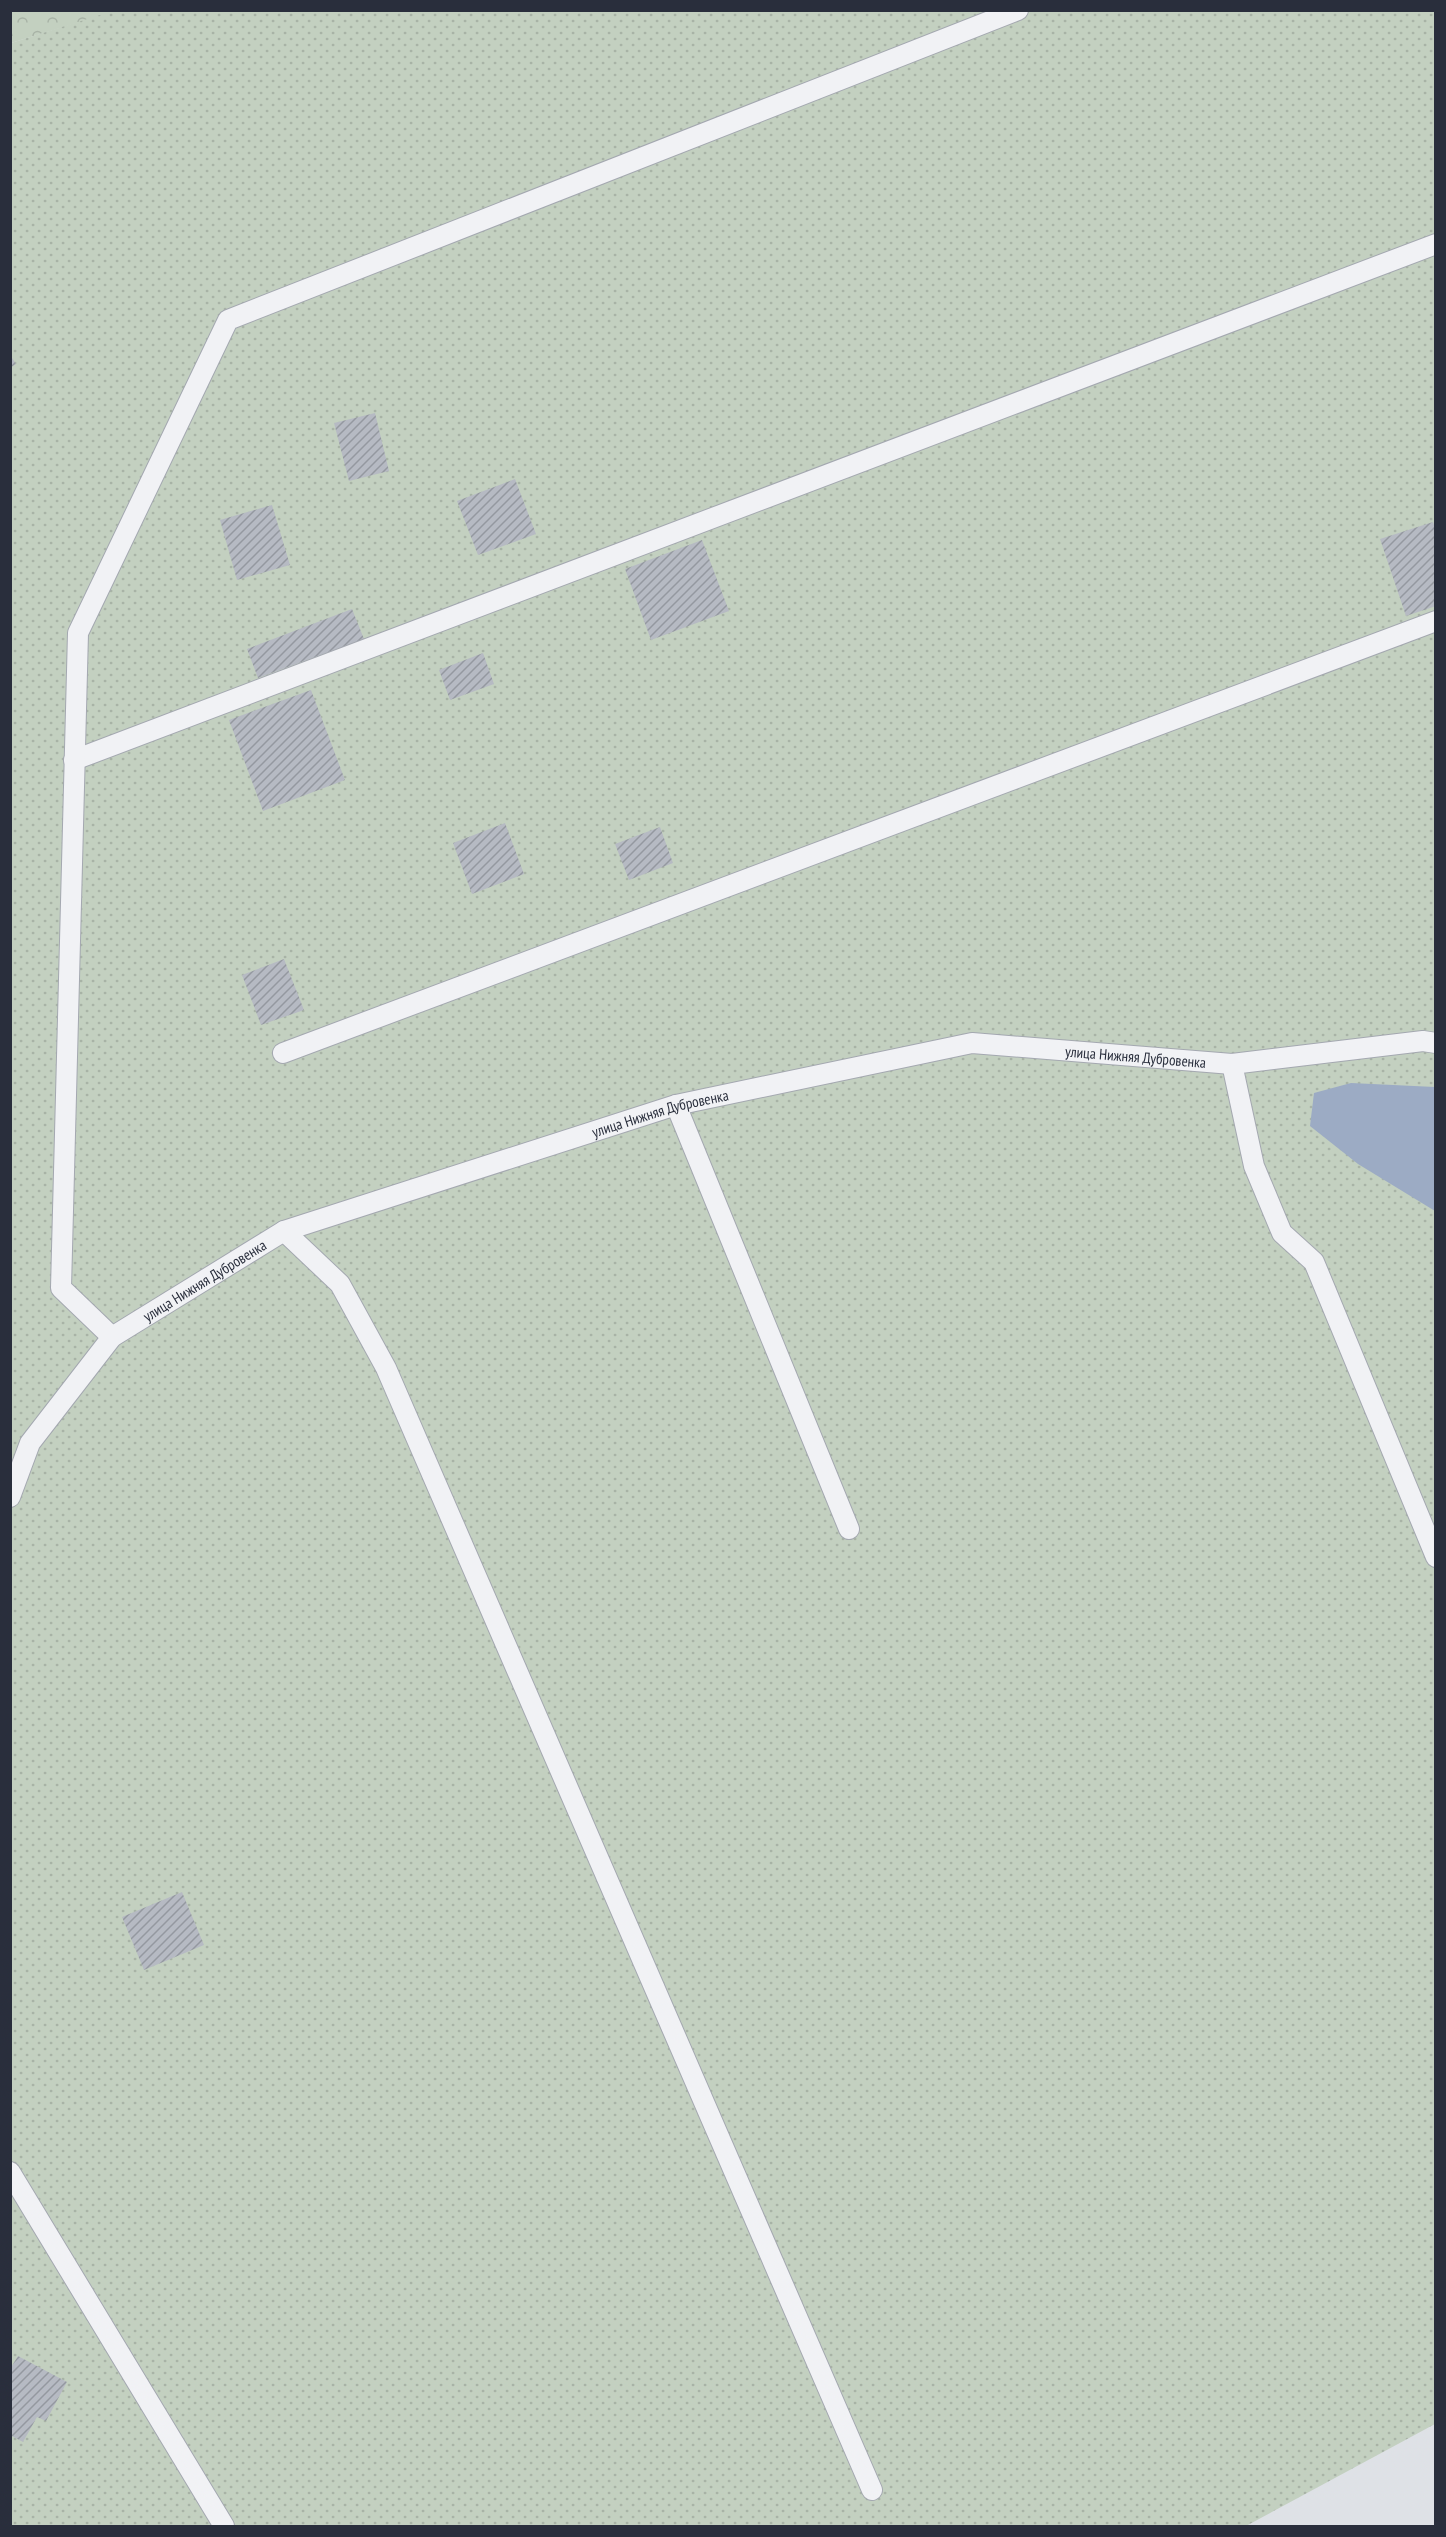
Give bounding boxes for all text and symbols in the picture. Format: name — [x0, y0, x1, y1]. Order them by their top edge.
street label: улица Нижняя Дубровенка — [1064, 1041, 1207, 1071]
street label: улица Нижняя Дубровенка — [589, 1085, 730, 1141]
street label: улица Нижняя Дубровенка — [139, 1235, 269, 1325]

